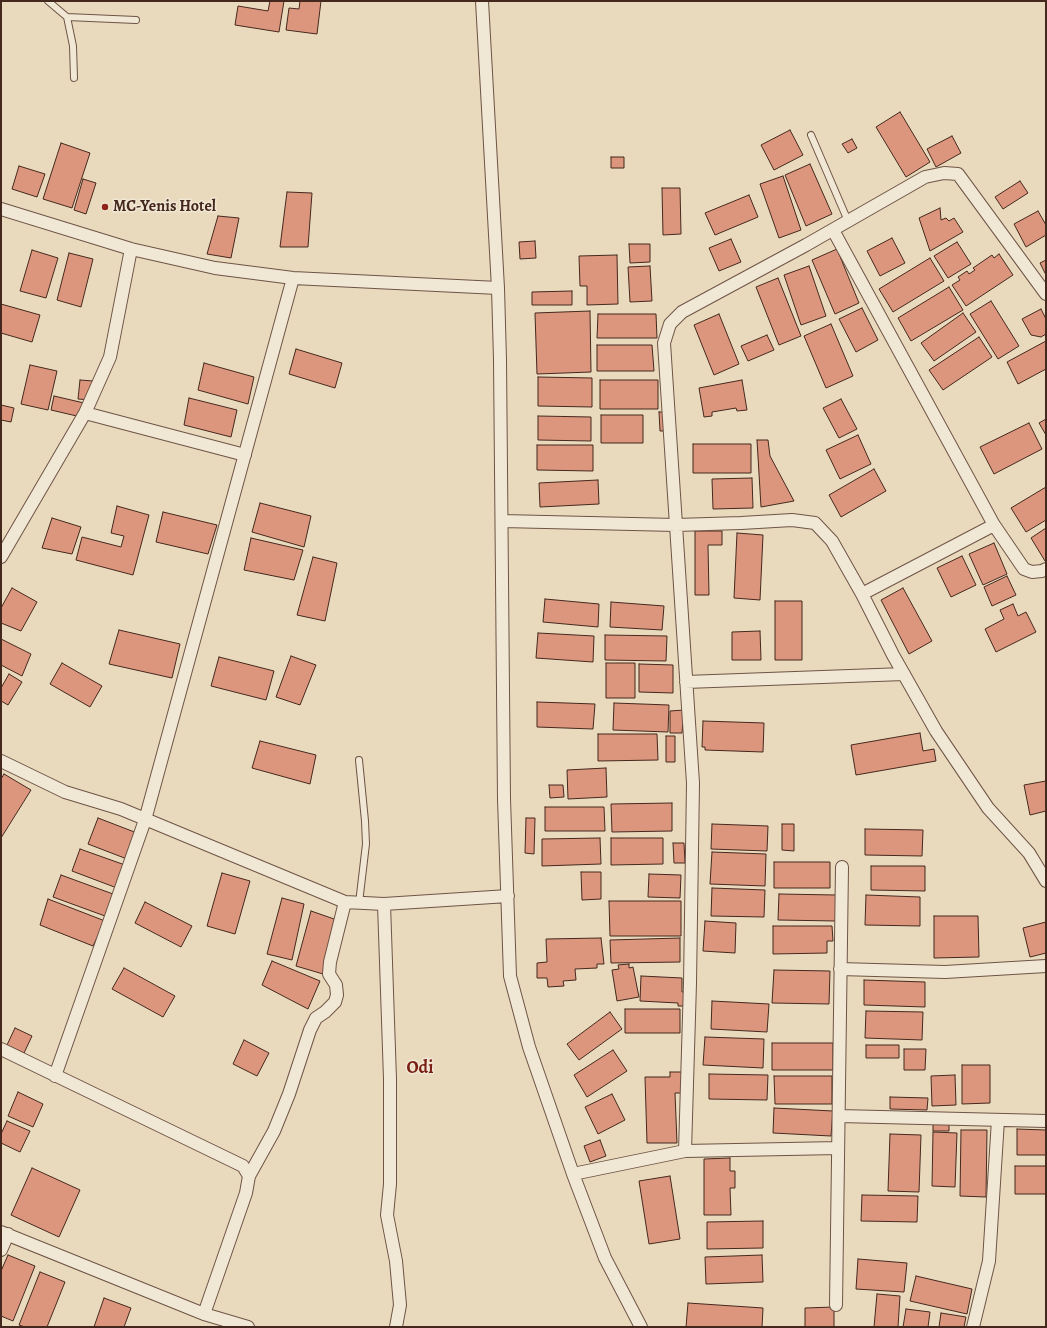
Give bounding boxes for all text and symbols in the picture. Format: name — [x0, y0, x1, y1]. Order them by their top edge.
place label: MC-Yenis Hotel — [113, 197, 216, 217]
marker: MC-Yenis Hotel — [100, 202, 110, 212]
district label: Odi — [407, 1058, 433, 1080]

